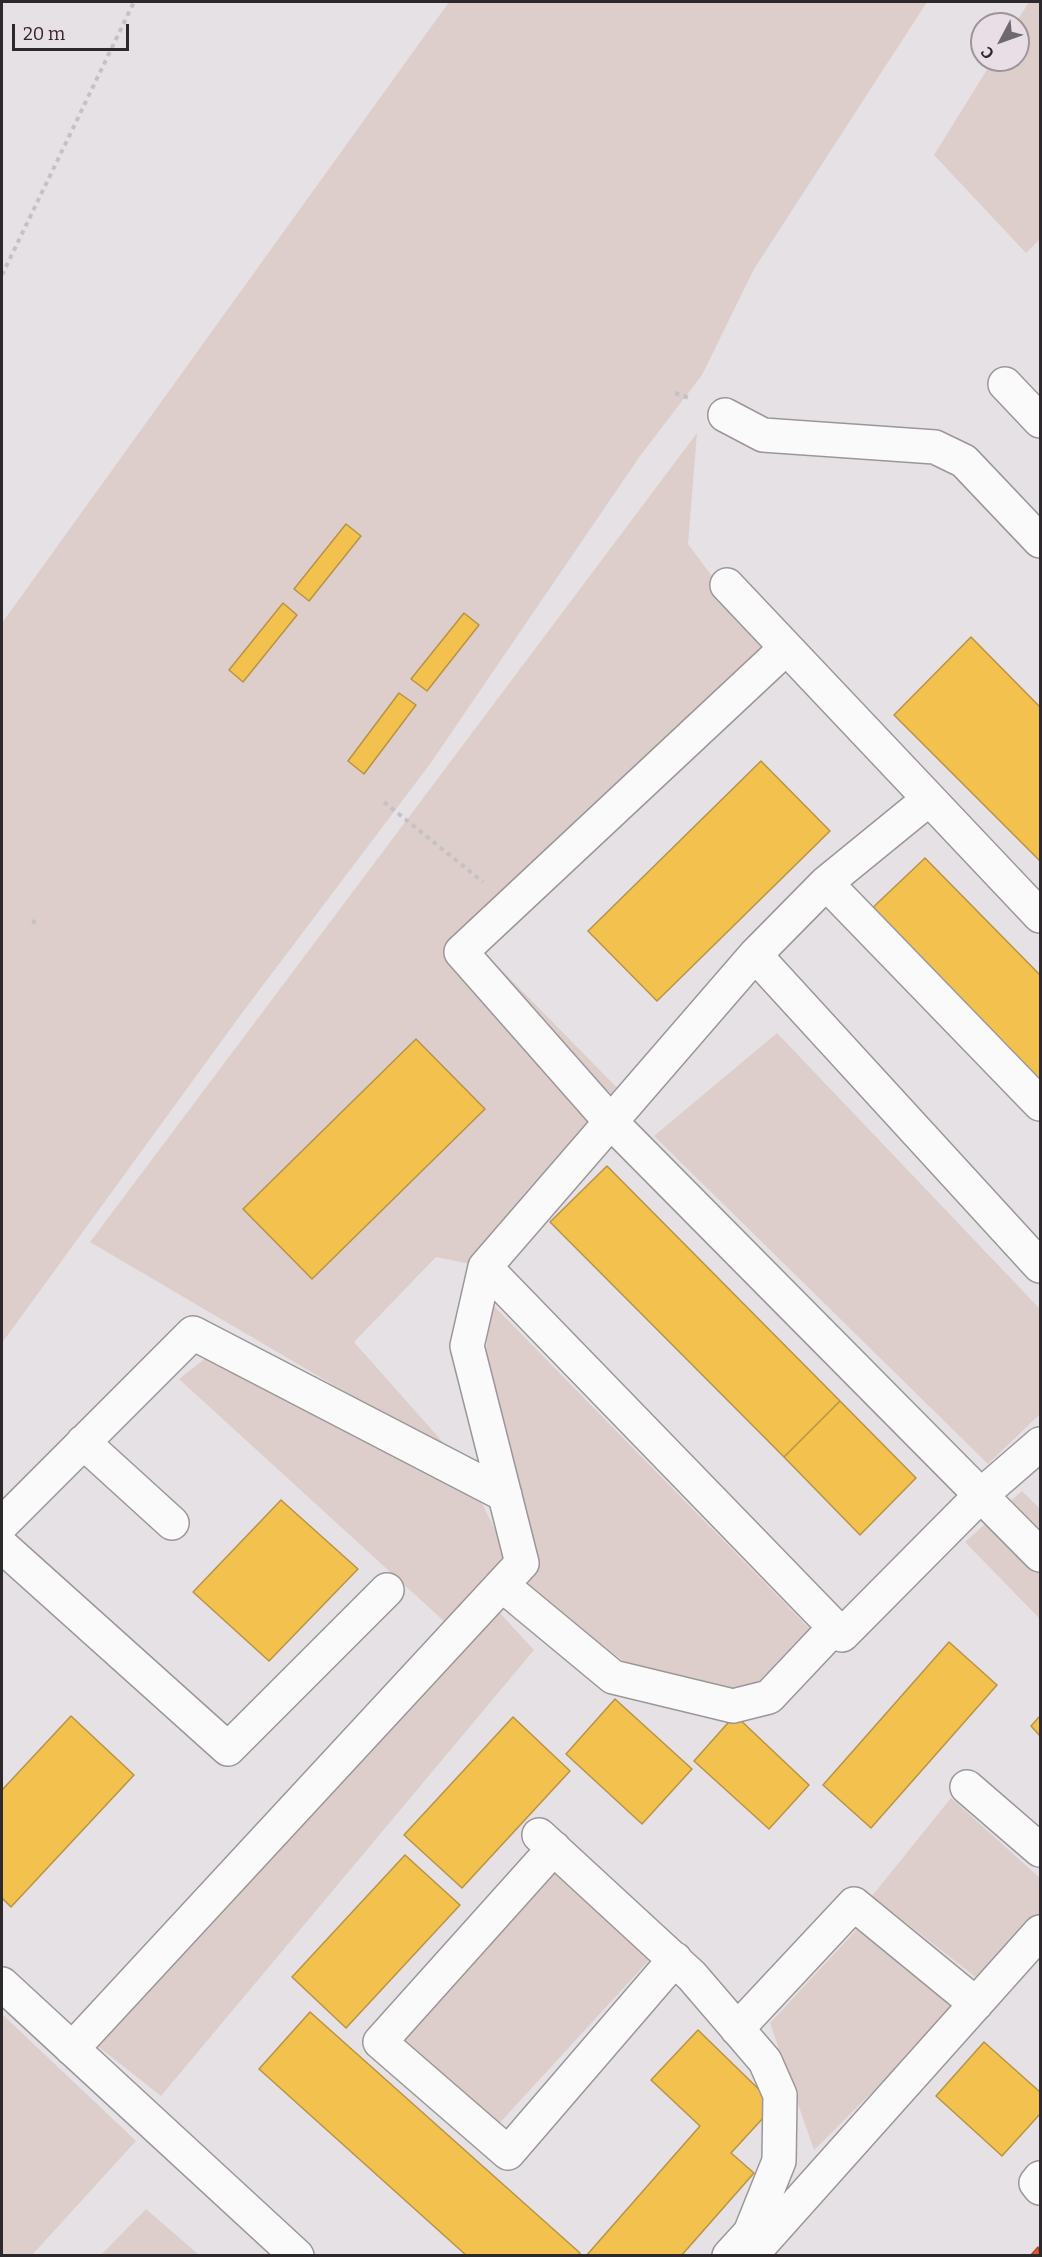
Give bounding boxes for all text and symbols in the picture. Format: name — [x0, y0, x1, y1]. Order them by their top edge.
scale bar — [15, 12, 132, 50]
north arrow — [970, 12, 1030, 72]
text: 20 m — [23, 23, 65, 45]
text: С — [977, 43, 998, 63]

